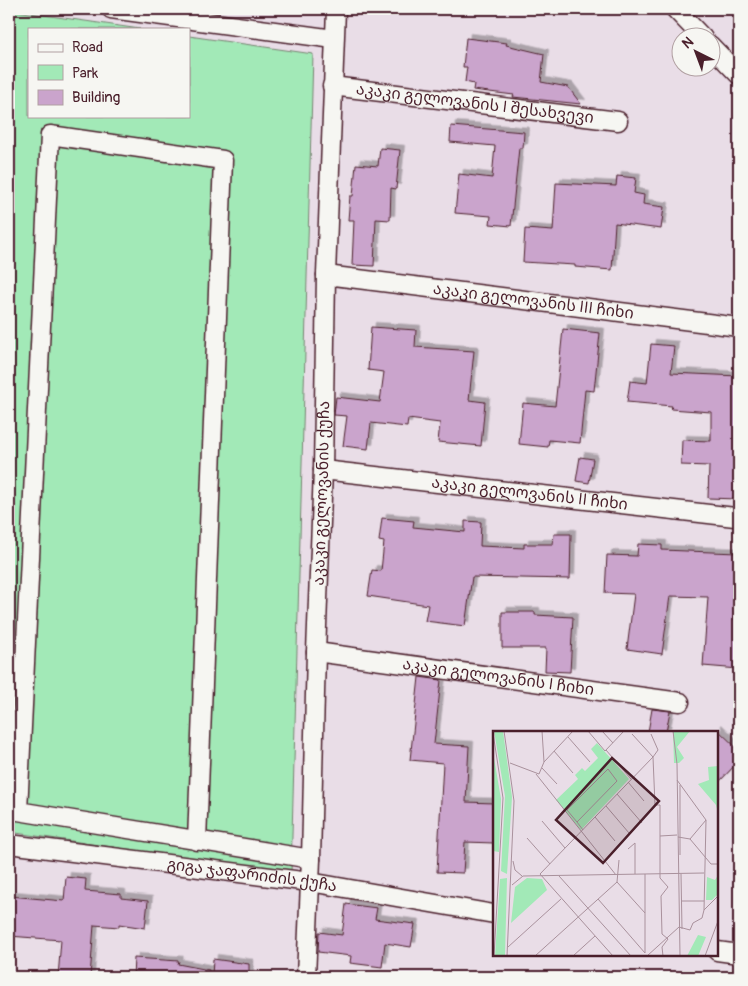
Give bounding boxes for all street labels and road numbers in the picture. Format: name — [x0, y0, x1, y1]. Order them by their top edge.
street label: აკაკი გელოვანის I შესახვევი — [355, 79, 595, 128]
street label: აკაკი გელოვანის III ჩიხი — [432, 279, 635, 324]
street label: აკაკი გელოვანის ქუჩა — [309, 401, 334, 586]
street label: აკაკი გელოვანის II ჩიხი — [430, 472, 629, 515]
street label: აკაკი გელოვანის I ჩიხი — [401, 654, 595, 700]
street label: გიგა ჯაფარიძის ქუჩა — [166, 854, 339, 897]

